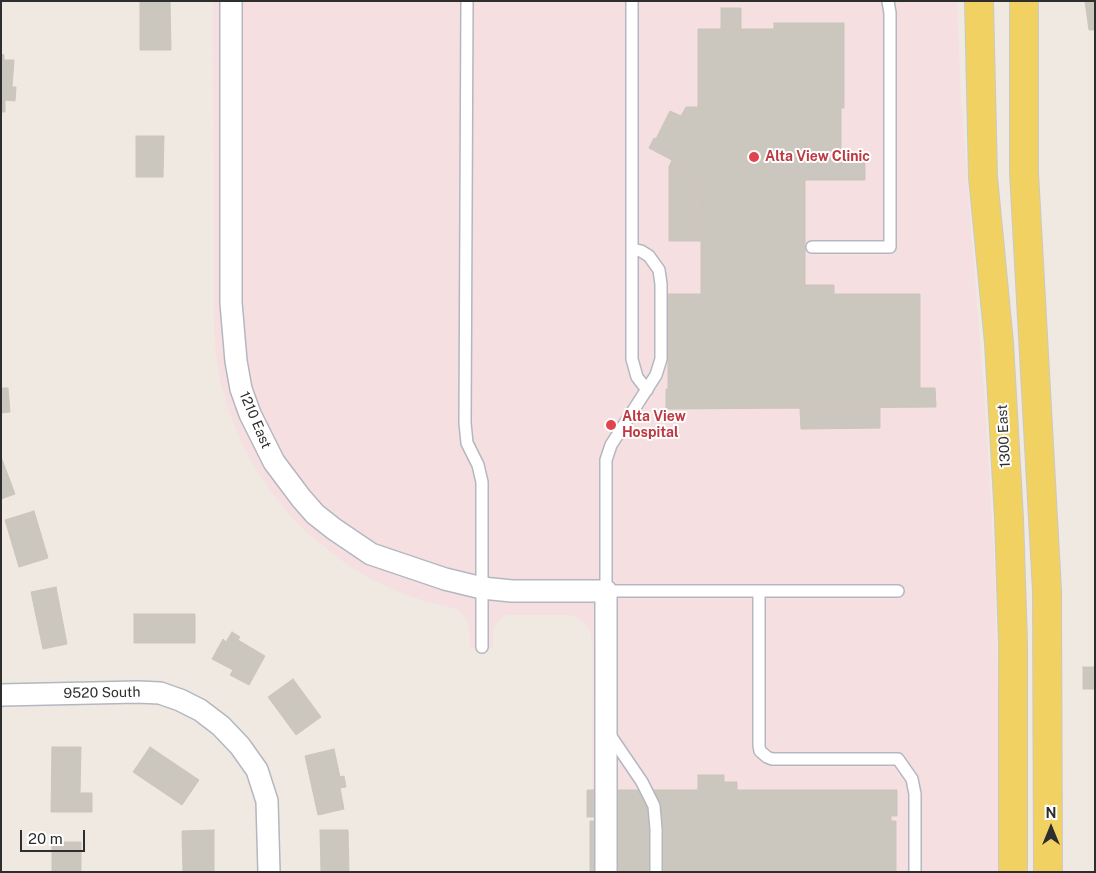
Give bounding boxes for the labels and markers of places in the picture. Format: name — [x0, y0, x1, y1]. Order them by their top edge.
place label: Alta View Clinic — [765, 149, 870, 165]
marker: Alta View Clinic — [747, 150, 761, 164]
place label: Alta View Hospital — [622, 409, 686, 442]
marker: Alta View Hospital — [604, 418, 618, 432]

